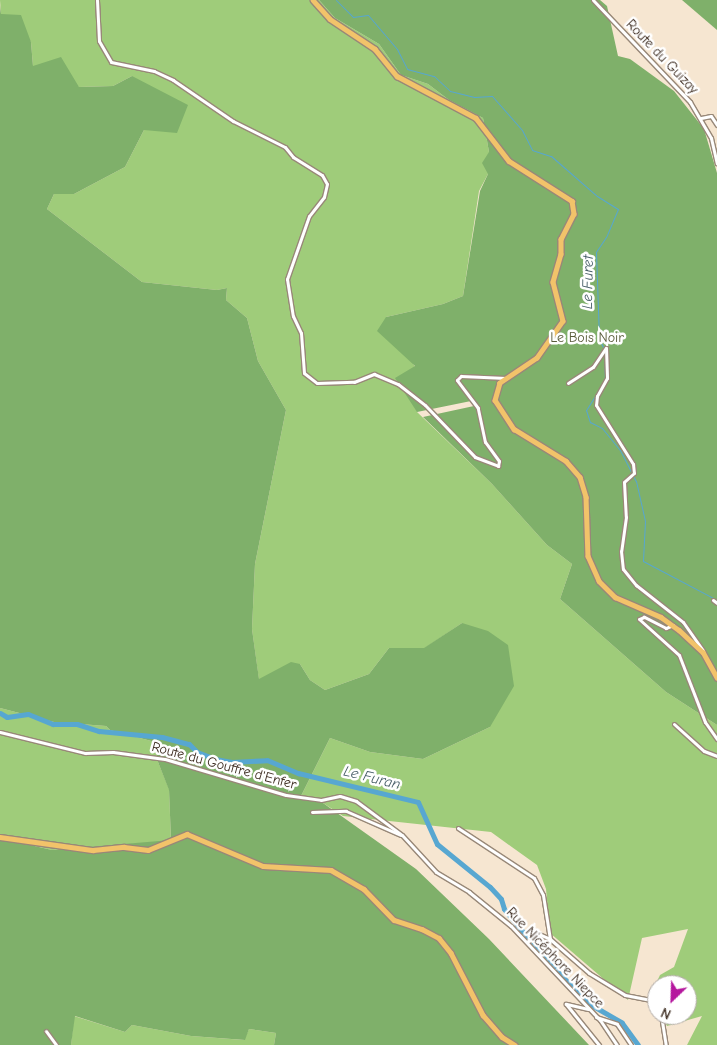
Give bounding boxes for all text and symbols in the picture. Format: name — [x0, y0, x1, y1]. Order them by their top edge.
street label: Route du Guizay — [622, 16, 702, 98]
water label: Le Furet — [579, 255, 597, 309]
park label: Le Bois Noir — [550, 330, 624, 346]
street label: Route du Gouffre d'Enfer — [150, 739, 298, 793]
water label: Le Furan — [342, 762, 402, 794]
street label: Rue Nicéphore Niepce — [503, 904, 607, 1012]
north arrow — [647, 975, 697, 1025]
text: N — [658, 1004, 674, 1023]

